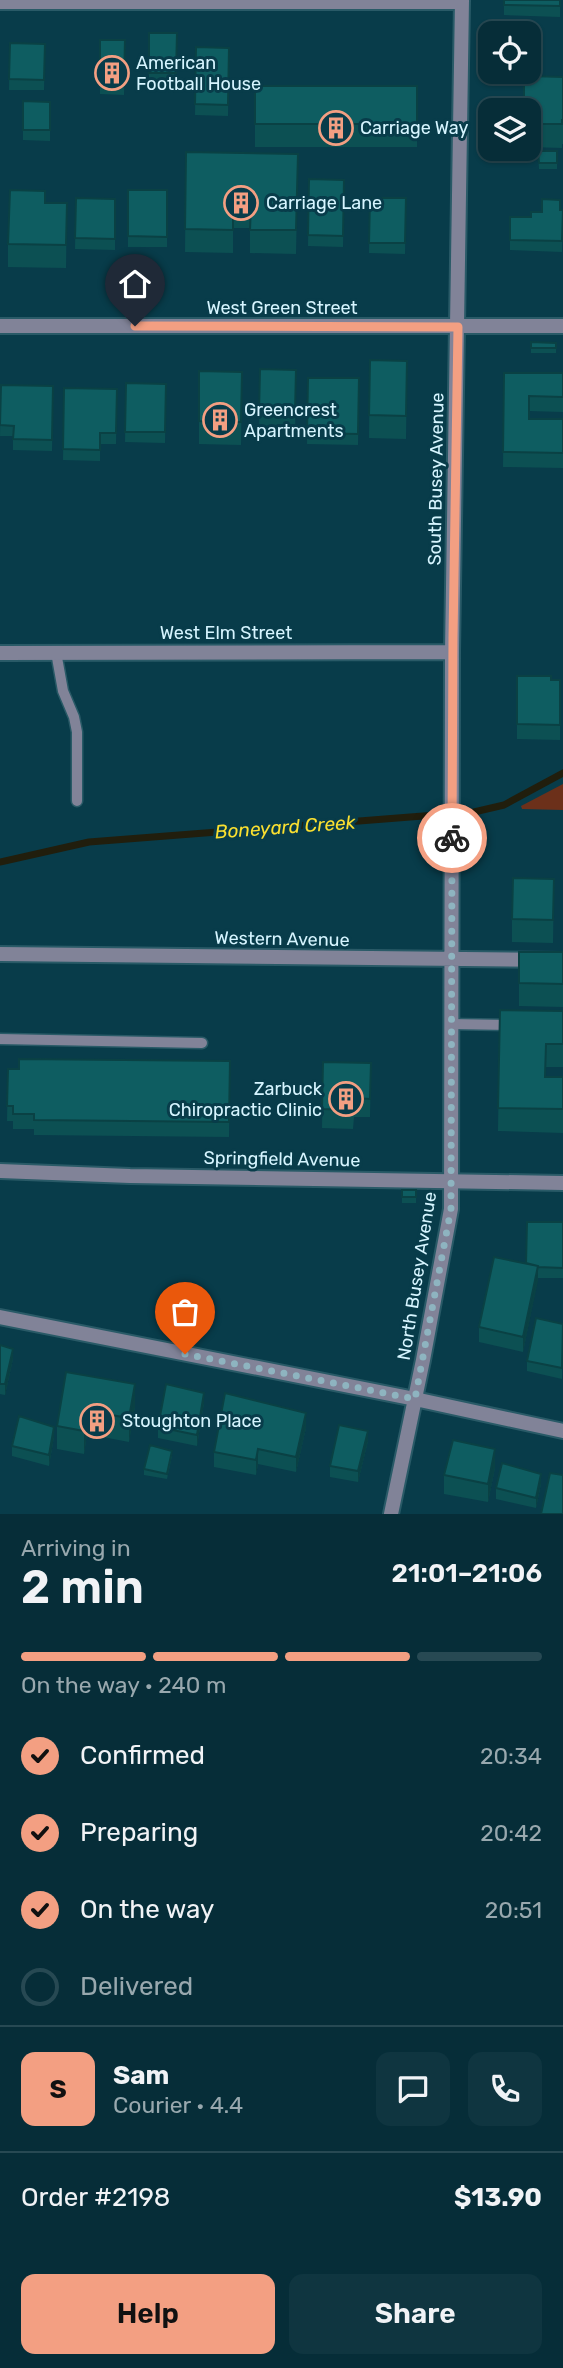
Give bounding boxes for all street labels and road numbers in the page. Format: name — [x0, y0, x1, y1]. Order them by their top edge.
street label: West Green Street — [206, 297, 358, 319]
street label: South Busey Avenue — [423, 392, 449, 566]
street label: West Elm Street — [160, 622, 292, 644]
street label: Western Avenue — [214, 927, 350, 951]
street label: Springfield Avenue — [203, 1147, 361, 1171]
street label: North Busey Avenue — [393, 1190, 441, 1362]

